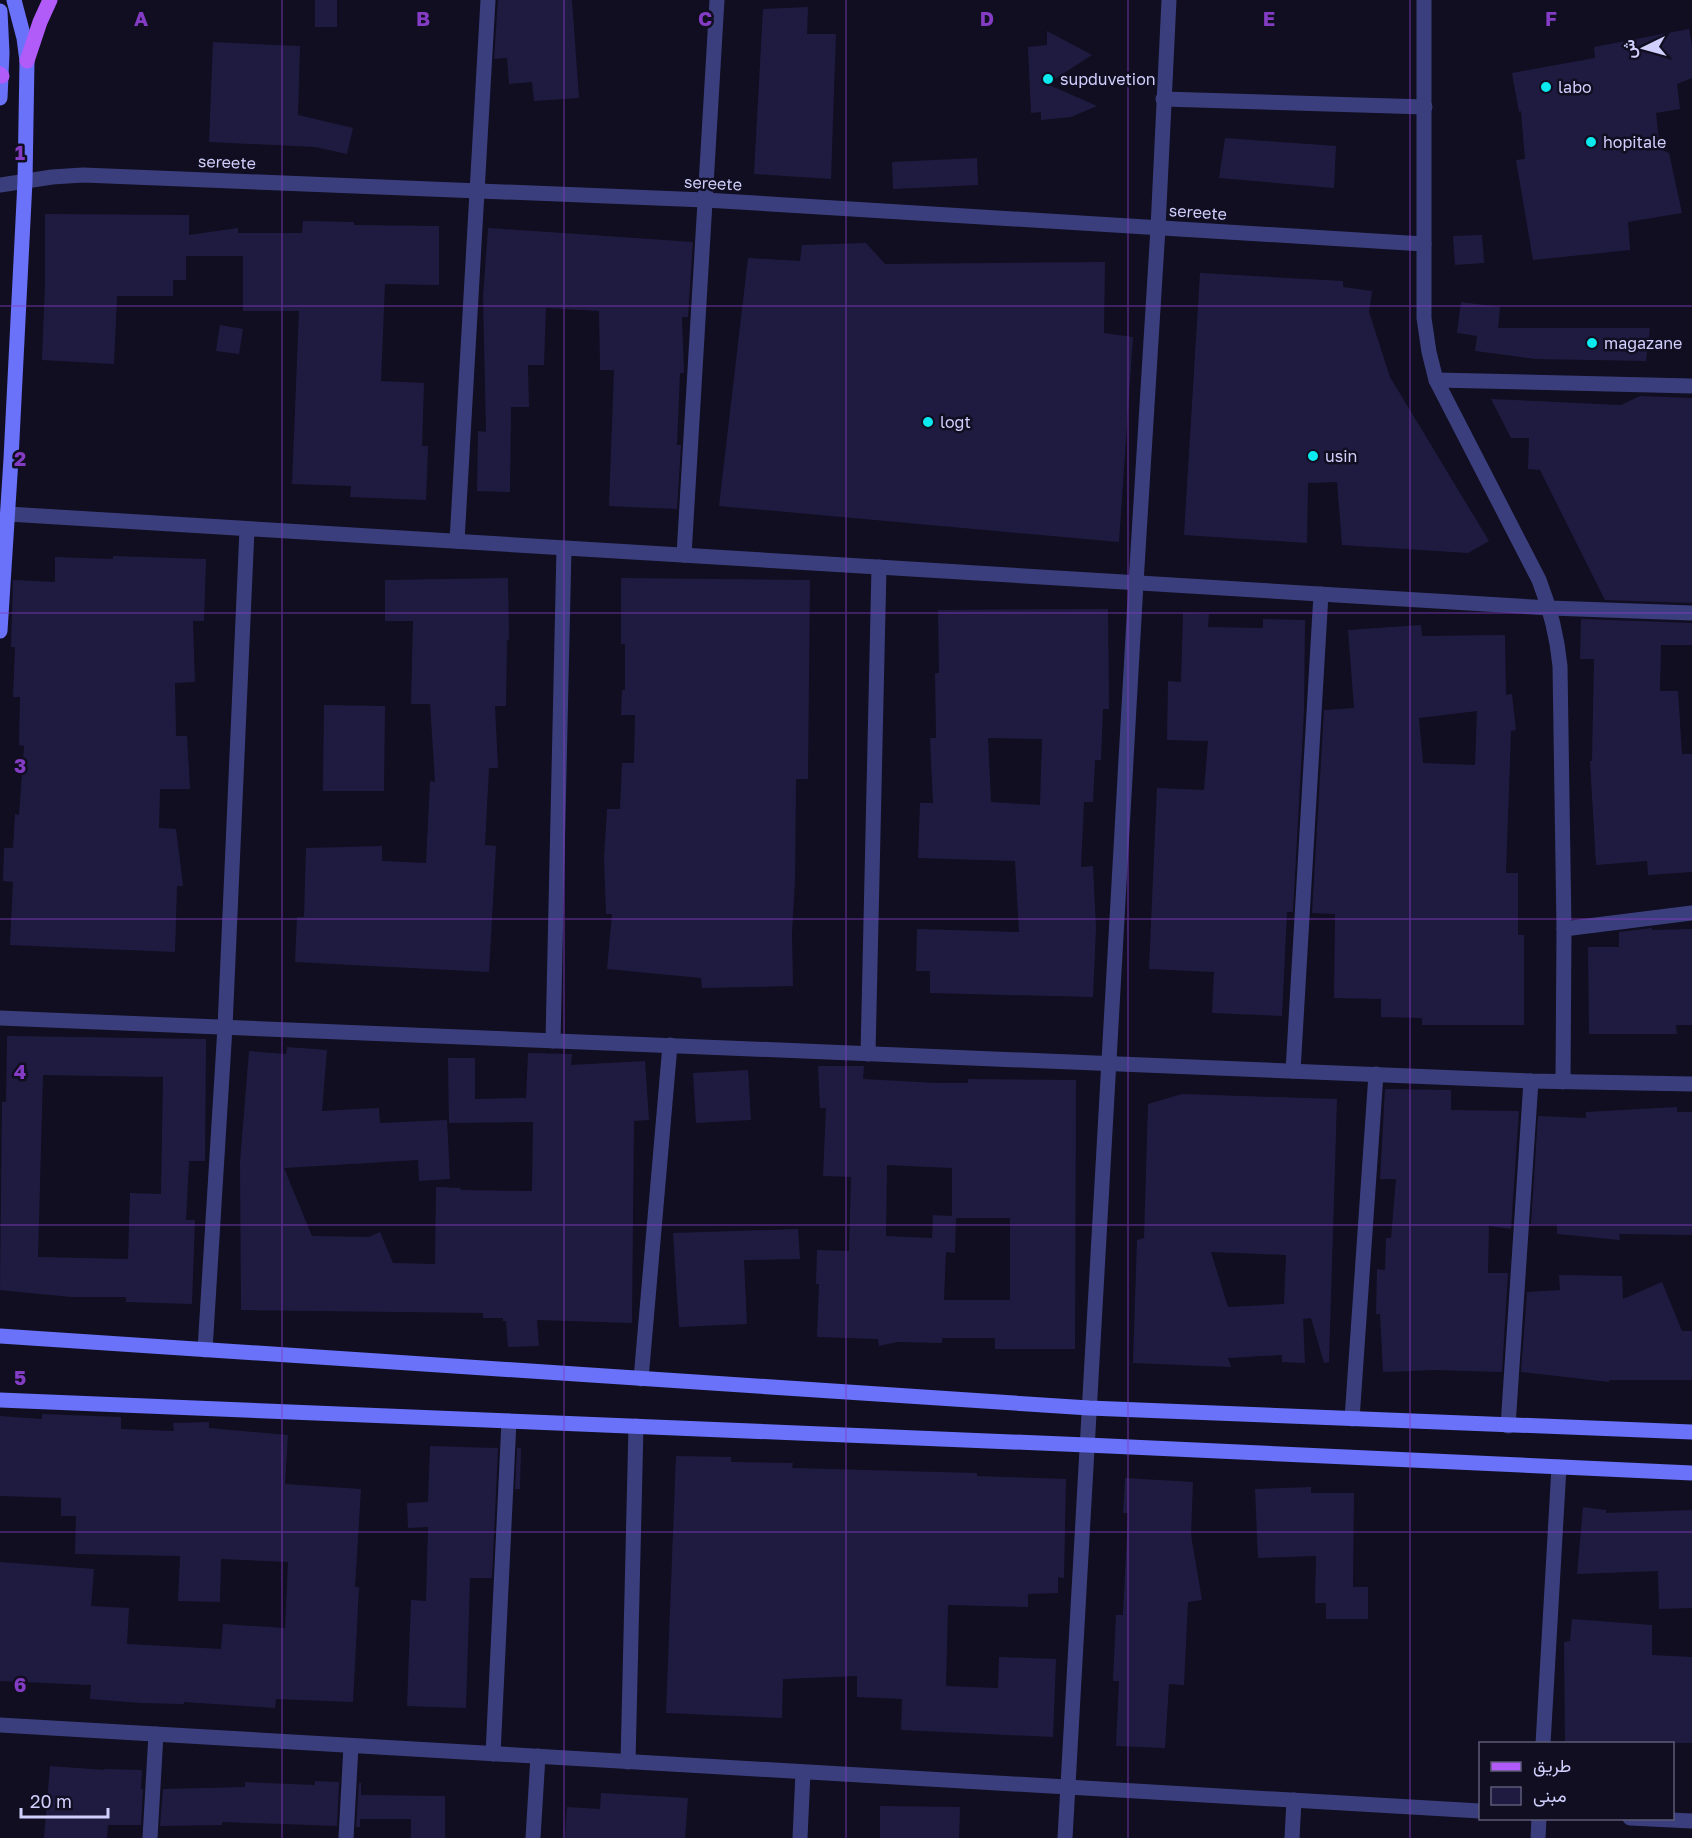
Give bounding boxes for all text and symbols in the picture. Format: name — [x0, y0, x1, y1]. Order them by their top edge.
text: A — [134, 6, 148, 30]
text: B — [416, 6, 430, 30]
text: C — [698, 6, 712, 30]
text: D — [980, 6, 994, 30]
text: E — [1263, 6, 1275, 30]
text: F — [1545, 6, 1557, 30]
north arrow — [1614, 18, 1674, 78]
text: ش — [1618, 39, 1640, 60]
place label: supduvetion — [1060, 69, 1156, 89]
marker: supduvetion — [1041, 72, 1055, 86]
place label: labo — [1558, 77, 1592, 97]
marker: labo — [1539, 80, 1553, 94]
place label: hopitale — [1603, 132, 1666, 152]
marker: hopitale — [1584, 135, 1598, 149]
text: 1 — [15, 140, 25, 164]
street label: sereete — [198, 151, 256, 173]
street label: sereete — [683, 171, 743, 195]
street label: sereete — [1168, 200, 1228, 224]
place label: magazane — [1604, 333, 1682, 353]
marker: magazane — [1585, 336, 1599, 350]
place label: logt — [940, 412, 971, 432]
marker: logt — [921, 415, 935, 429]
text: 2 — [14, 446, 26, 470]
place label: usin — [1325, 446, 1357, 466]
marker: usin — [1306, 449, 1320, 463]
text: 3 — [14, 753, 26, 777]
text: 4 — [14, 1059, 26, 1083]
text: 5 — [14, 1365, 26, 1389]
text: 6 — [14, 1672, 26, 1696]
legend — [1479, 1742, 1674, 1820]
text: طريق — [1533, 1754, 1571, 1777]
scale bar — [21, 1781, 108, 1819]
text: مبنى — [1533, 1784, 1567, 1807]
text: 20 m — [30, 1790, 72, 1812]

